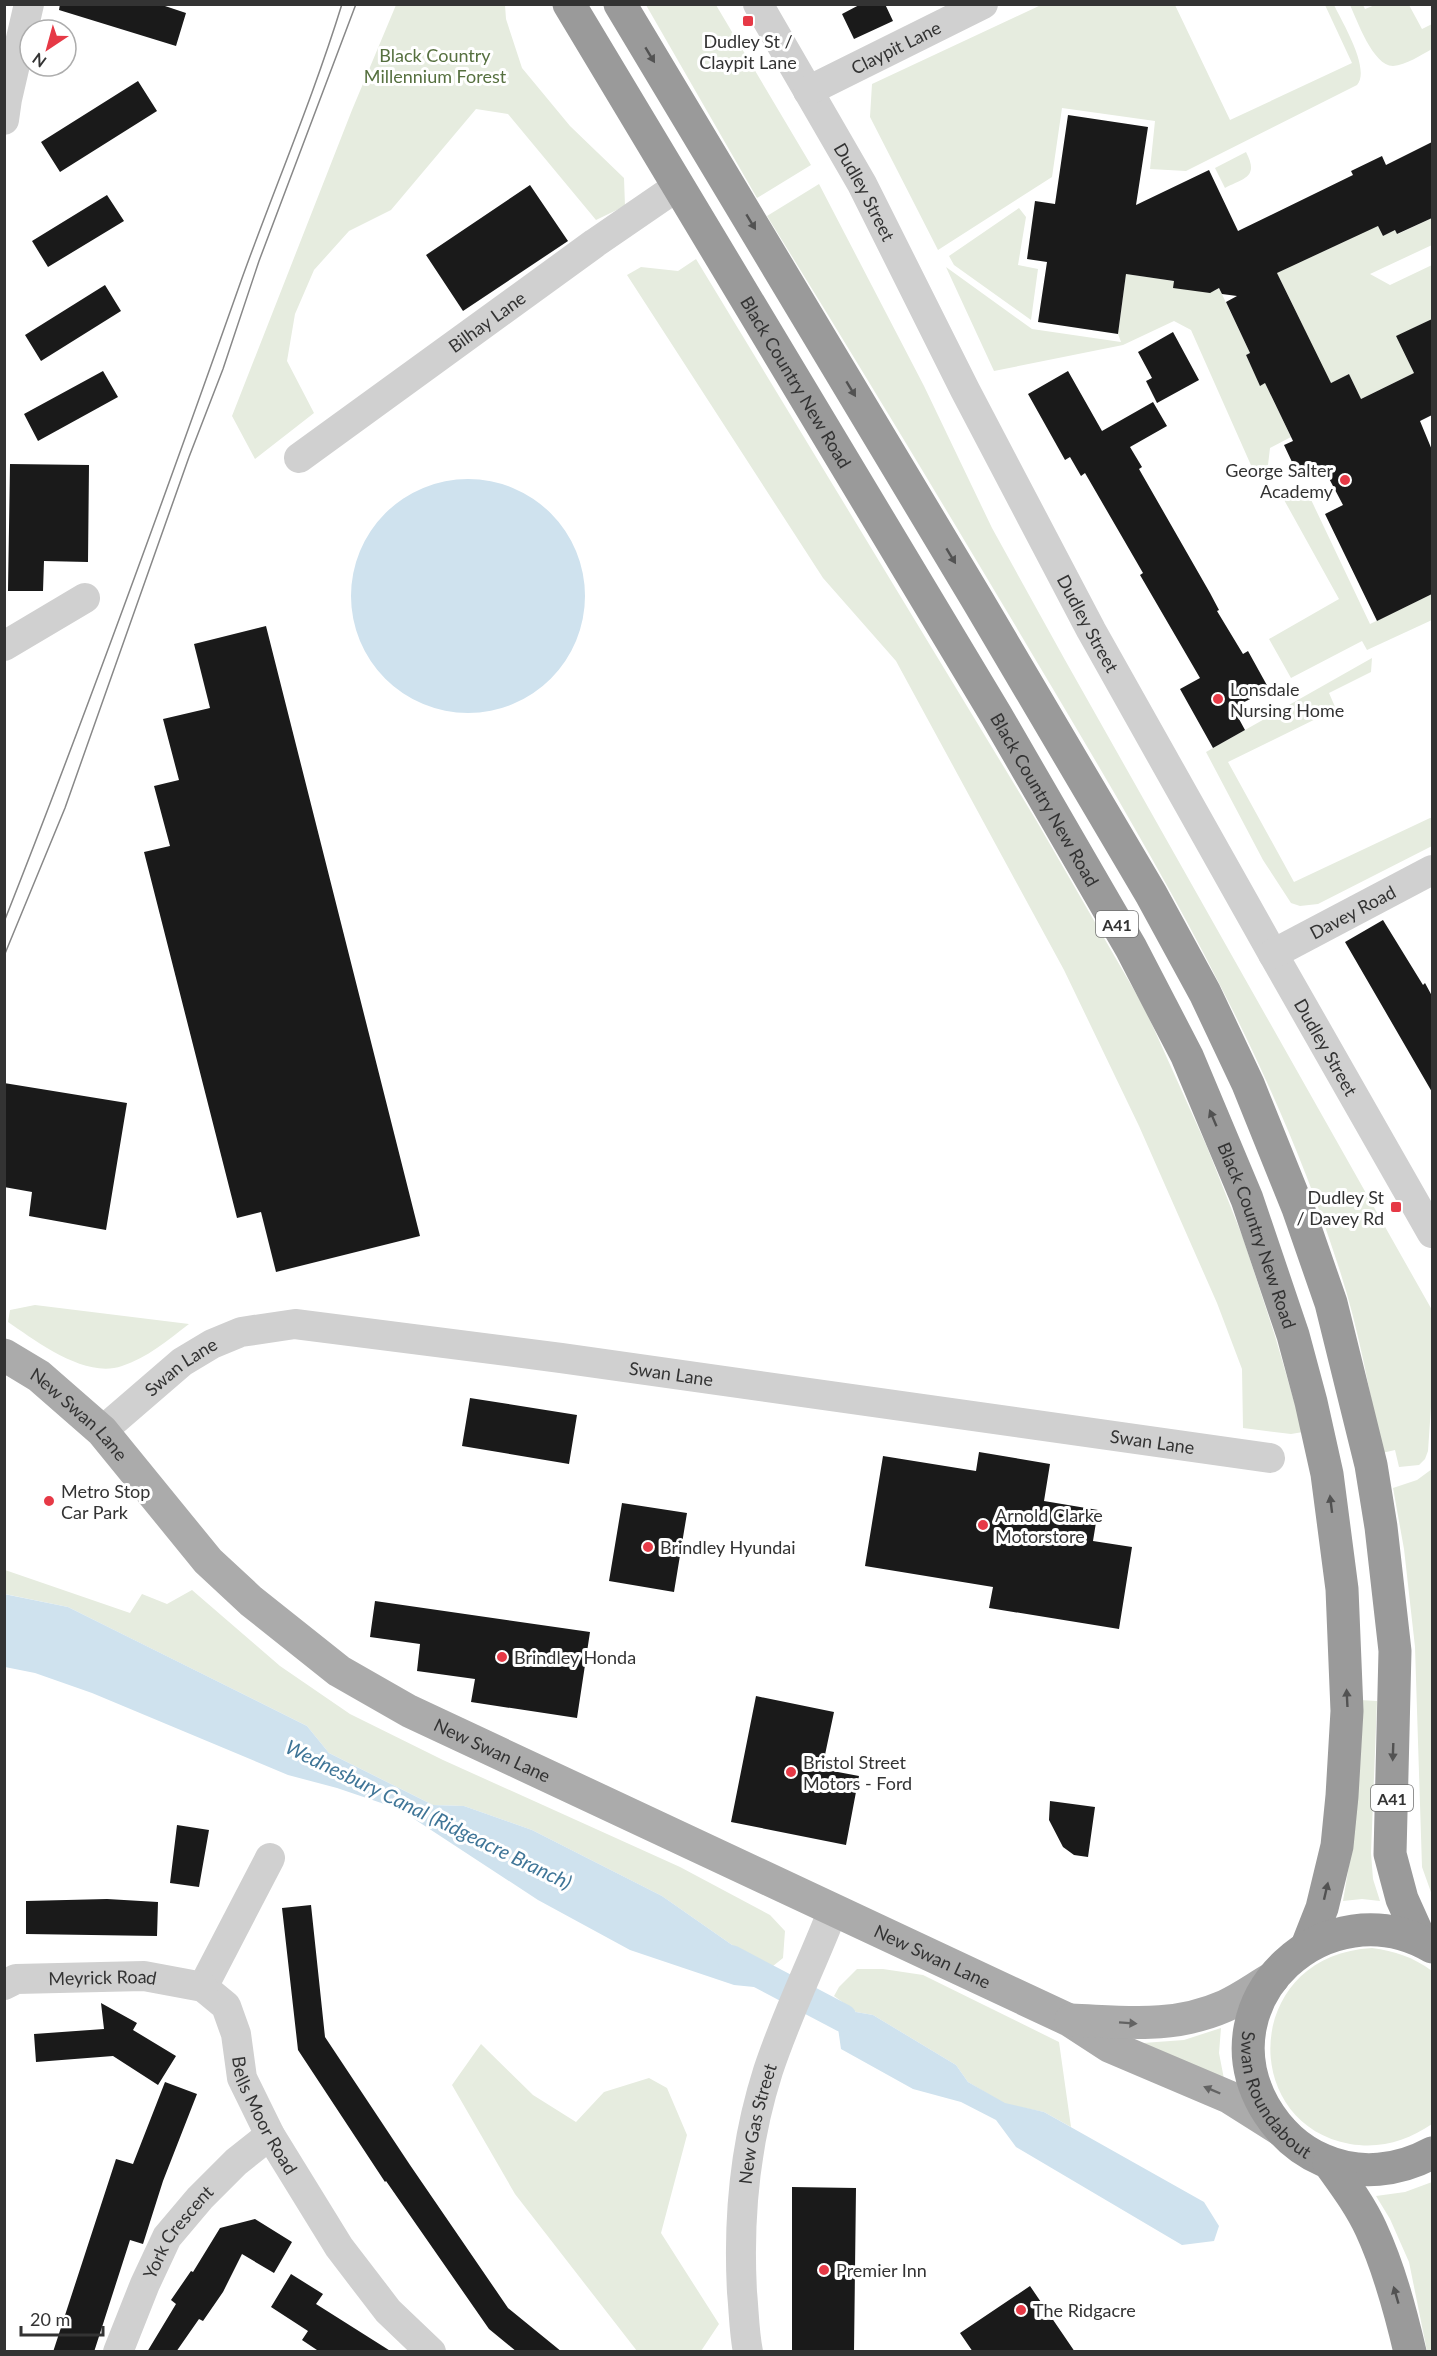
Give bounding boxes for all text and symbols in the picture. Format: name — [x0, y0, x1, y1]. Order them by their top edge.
marker: Dudley St / Claypit Lane — [741, 14, 755, 28]
street label: Claypit Lane — [847, 16, 944, 79]
north arrow — [18, 18, 78, 78]
place label: Dudley St / Claypit Lane — [699, 30, 797, 73]
park label: Black Country Millennium Forest — [364, 44, 507, 87]
one-way arrow — [645, 47, 656, 63]
text: N — [28, 49, 49, 72]
street label: Dudley Street — [829, 139, 900, 245]
one-way arrow — [745, 214, 756, 230]
street label: Bilhay Lane — [444, 286, 530, 357]
street label: Black Country New Road — [736, 292, 856, 472]
one-way arrow — [846, 381, 856, 398]
place label: George Salter Academy — [1225, 459, 1334, 502]
marker: George Salter Academy — [1338, 473, 1352, 487]
one-way arrow — [946, 548, 956, 565]
street label: Dudley Street — [1053, 571, 1124, 677]
place label: Lonsdale Nursing Home — [1230, 678, 1344, 721]
marker: Lonsdale Nursing Home — [1211, 692, 1225, 706]
street label: Black Country New Road — [986, 709, 1104, 890]
street label: Davey Road — [1306, 880, 1399, 944]
road number: A41 — [1096, 911, 1138, 937]
street label: Dudley Street — [1290, 995, 1363, 1100]
one-way arrow — [1208, 1108, 1218, 1126]
street label: Black Country New Road — [1213, 1139, 1301, 1331]
place label: Dudley St / Davey Rd — [1296, 1186, 1385, 1229]
marker: Dudley St / Davey Rd — [1389, 1200, 1403, 1214]
street label: Swan Lane — [140, 1333, 221, 1400]
street label: Swan Lane — [628, 1357, 715, 1390]
street label: New Swan Lane — [27, 1363, 132, 1465]
street label: Swan Lane — [1109, 1425, 1196, 1458]
place label: Metro Stop Car Park — [61, 1480, 150, 1523]
marker: Metro Stop Car Park — [42, 1494, 56, 1508]
one-way arrow — [1326, 1494, 1335, 1513]
place label: Arnold Clarke Motorstore — [995, 1504, 1103, 1547]
marker: Arnold Clarke Motorstore — [976, 1518, 990, 1532]
place label: Brindley Hyundai — [660, 1536, 796, 1558]
marker: Brindley Hyundai — [641, 1540, 655, 1554]
place label: Brindley Honda — [514, 1646, 636, 1668]
marker: Brindley Honda — [495, 1650, 509, 1664]
one-way arrow — [1342, 1688, 1351, 1707]
street label: New Swan Lane — [431, 1713, 554, 1787]
water label: Wednesbury Canal (Ridgeacre Branch) — [282, 1734, 576, 1894]
one-way arrow — [1389, 1742, 1398, 1761]
place label: Bristol Street Motors - Ford — [803, 1751, 912, 1794]
marker: Bristol Street Motors - Ford — [784, 1765, 798, 1779]
road number: A41 — [1371, 1785, 1413, 1811]
one-way arrow — [1322, 1882, 1332, 1900]
street label: New Swan Lane — [871, 1919, 994, 1993]
street label: Meyrick Road — [48, 1965, 158, 1989]
one-way arrow — [1118, 2018, 1137, 2028]
street label: Swan Roundabout — [1237, 2030, 1316, 2163]
street label: Bells Moor Road — [228, 2055, 302, 2178]
street label: New Gas Street — [734, 2060, 781, 2185]
one-way arrow — [1203, 2085, 1221, 2094]
street label: York Crescent — [138, 2180, 218, 2282]
place label: Premier Inn — [836, 2259, 927, 2281]
marker: Premier Inn — [817, 2263, 831, 2277]
one-way arrow — [1391, 2286, 1400, 2304]
scale bar — [21, 2299, 104, 2337]
place label: The Ridgacre — [1033, 2299, 1136, 2321]
marker: The Ridgacre — [1014, 2303, 1028, 2317]
text: 20 m — [30, 2308, 70, 2330]

